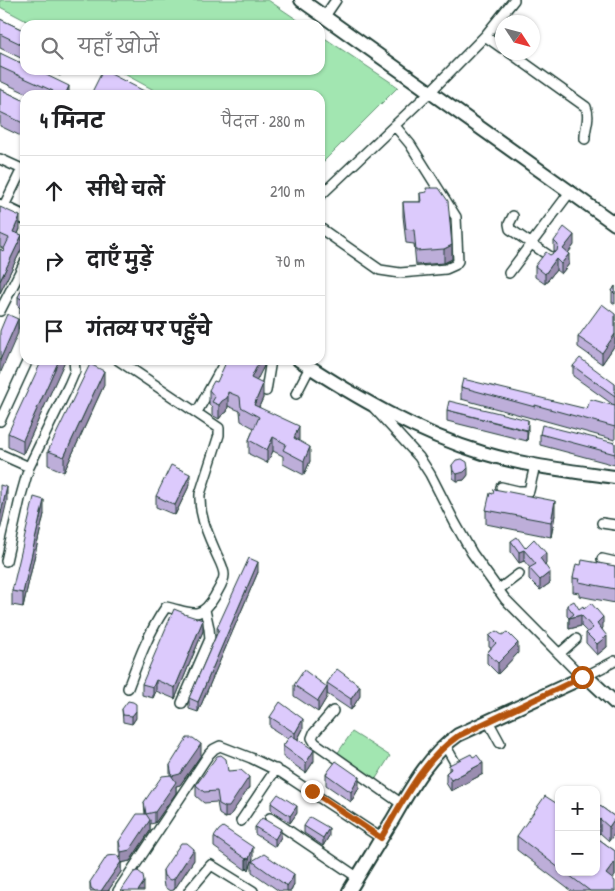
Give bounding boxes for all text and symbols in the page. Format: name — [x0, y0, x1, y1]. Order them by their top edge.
north arrow — [495, 15, 540, 60]
search box — [20, 20, 325, 75]
text: यहाँ खोजें — [78, 33, 159, 59]
icon: search — [38, 34, 66, 62]
text: 4 मिनट — [40, 106, 104, 135]
text: पैदल · 280 m — [221, 110, 305, 132]
text: सीधे चलें — [87, 176, 164, 202]
icon: ahead — [40, 177, 68, 205]
text: 210 m — [270, 180, 305, 202]
text: दाएँ मुड़ें — [87, 246, 153, 272]
icon: right — [40, 247, 68, 275]
text: 70 m — [275, 250, 305, 272]
text: गंतव्य पर पहुँचे — [87, 316, 211, 342]
icon: arrive — [40, 317, 68, 345]
route start — [571, 666, 594, 689]
route end — [301, 780, 324, 803]
map controls — [555, 786, 600, 876]
button: + — [555, 786, 600, 831]
button: − — [555, 831, 600, 876]

